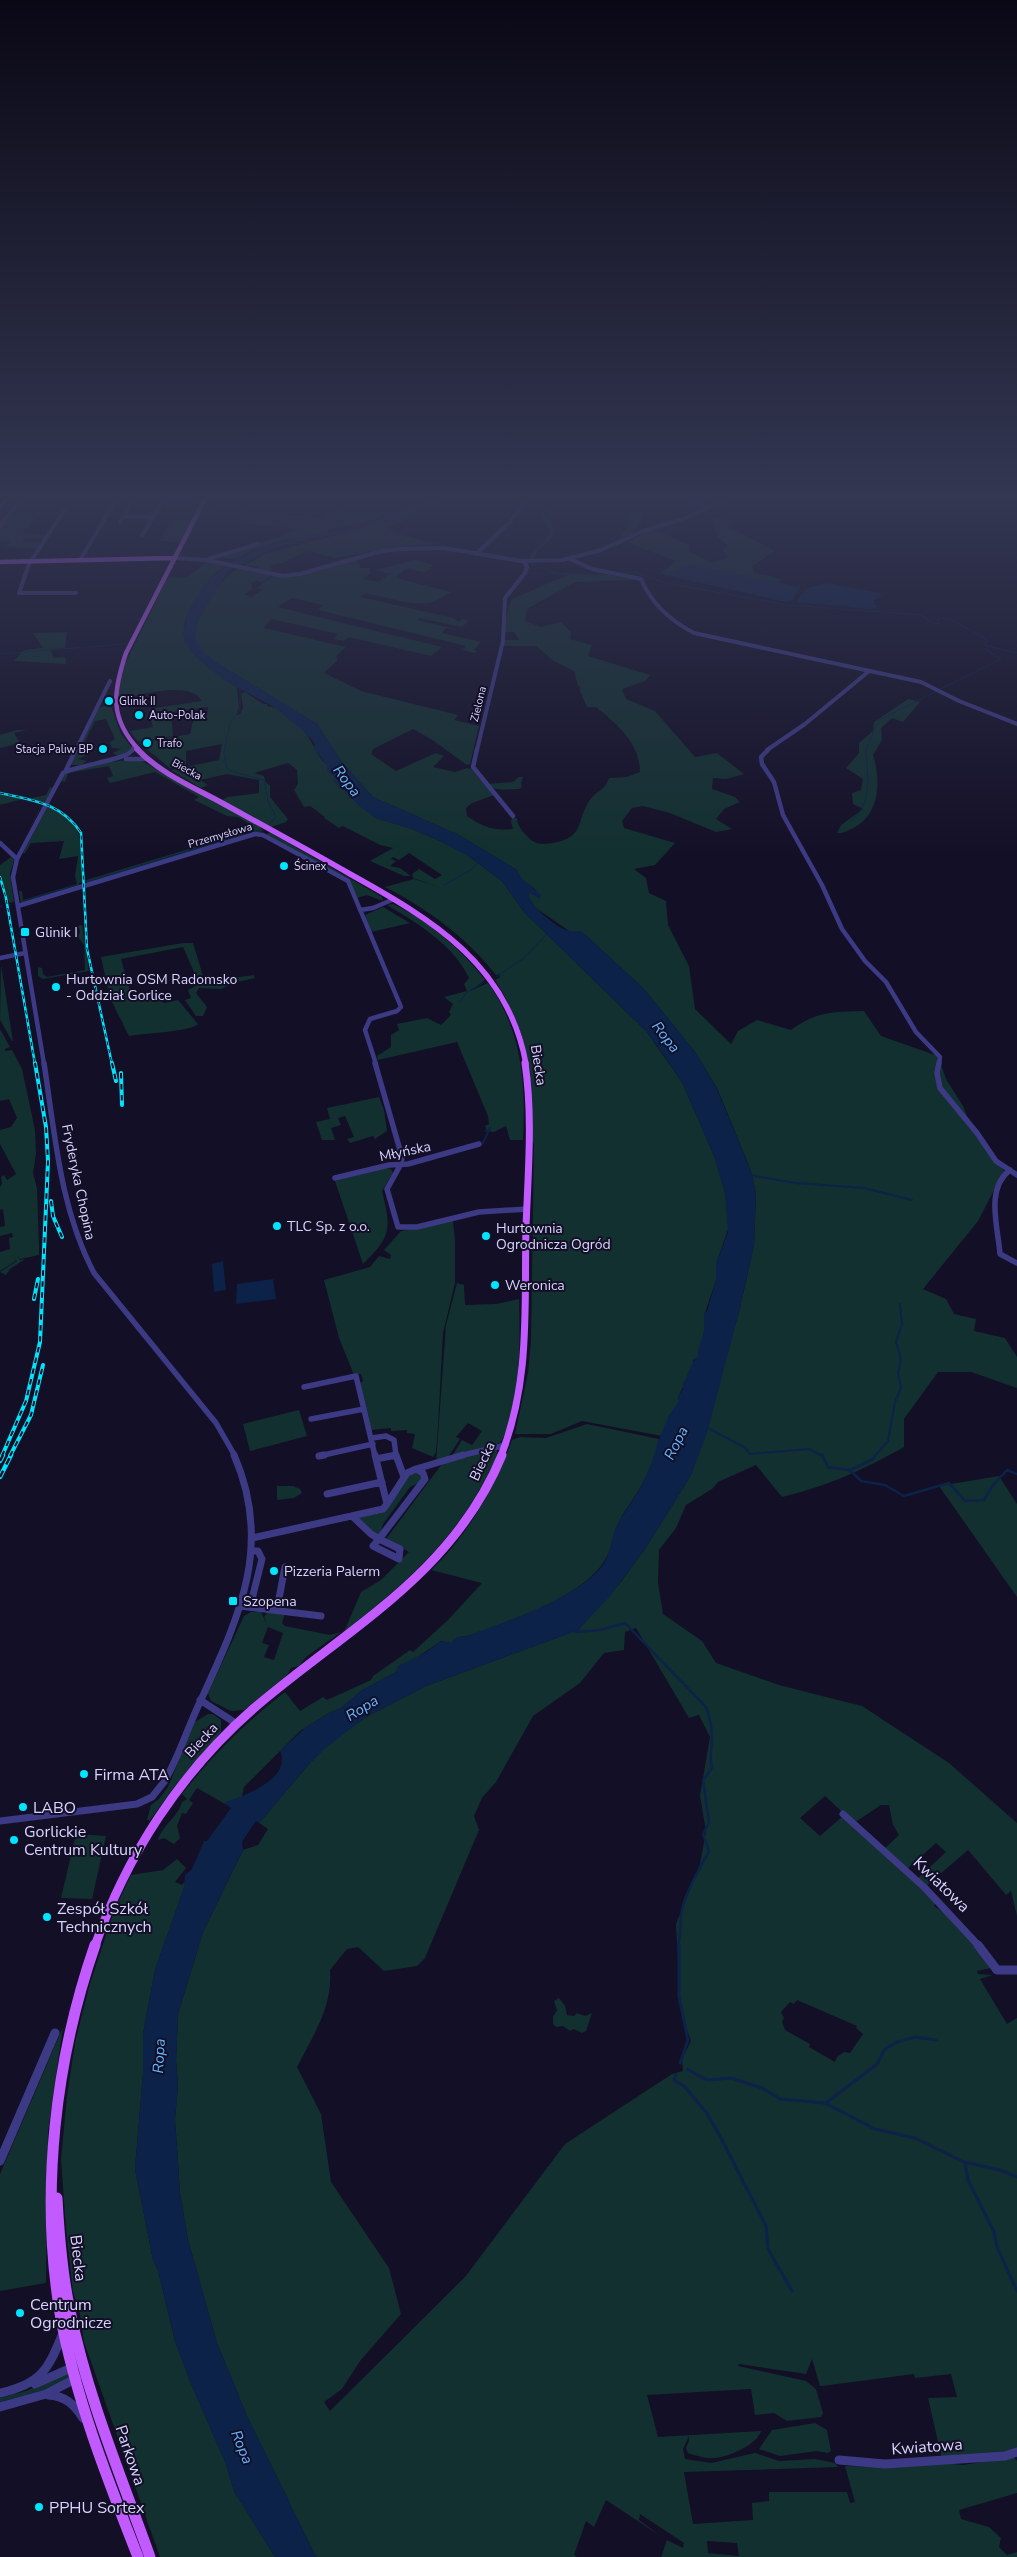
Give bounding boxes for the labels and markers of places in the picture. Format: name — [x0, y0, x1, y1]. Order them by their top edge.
place label: Glinik II — [119, 694, 156, 709]
marker: Glinik II — [103, 695, 115, 707]
place label: Auto-Polak — [149, 708, 206, 723]
marker: Auto-Polak — [133, 709, 145, 721]
place label: Trafo — [157, 736, 182, 751]
marker: Trafo — [141, 737, 153, 749]
place label: Stacja Paliw BP — [15, 742, 93, 757]
marker: Stacja Paliw BP — [97, 743, 109, 755]
place label: Ścinex — [294, 858, 326, 874]
marker: Ścinex — [278, 860, 290, 872]
place label: Glinik I — [35, 923, 78, 942]
marker: Glinik I — [19, 926, 31, 938]
place label: Hurtownia OSM Radomsko - Oddział Gorlice — [66, 970, 238, 1005]
marker: Hurtownia OSM Radomsko - Oddział Gorlice — [50, 981, 62, 993]
place label: TLC Sp. z o.o. — [287, 1217, 370, 1236]
place label: Hurtownia Ogrodnicza Ogród — [496, 1219, 611, 1254]
marker: TLC Sp. z o.o. — [271, 1220, 283, 1232]
marker: Hurtownia Ogrodnicza Ogród — [480, 1230, 492, 1242]
place label: Weronica — [505, 1276, 565, 1295]
marker: Weronica — [489, 1279, 501, 1291]
place label: Pizzeria Palerm — [284, 1562, 380, 1581]
marker: Pizzeria Palerm — [268, 1565, 280, 1577]
place label: Szopena — [243, 1592, 297, 1611]
marker: Szopena — [227, 1595, 239, 1607]
place label: Firma ATA — [94, 1764, 169, 1786]
marker: Firma ATA — [78, 1768, 90, 1780]
place label: LABO — [33, 1797, 76, 1819]
marker: LABO — [17, 1801, 29, 1813]
place label: Gorlickie Centrum Kultury — [24, 1821, 143, 1861]
marker: Gorlickie Centrum Kultury — [8, 1834, 20, 1846]
place label: Zespół Szkół Technicznych — [57, 1898, 152, 1938]
marker: Zespół Szkół Technicznych — [41, 1911, 53, 1923]
place label: Centrum Ogrodnicze — [30, 2294, 111, 2334]
marker: Centrum Ogrodnicze — [14, 2307, 26, 2319]
place label: PPHU Sortex — [49, 2497, 145, 2519]
marker: PPHU Sortex — [33, 2501, 45, 2513]

